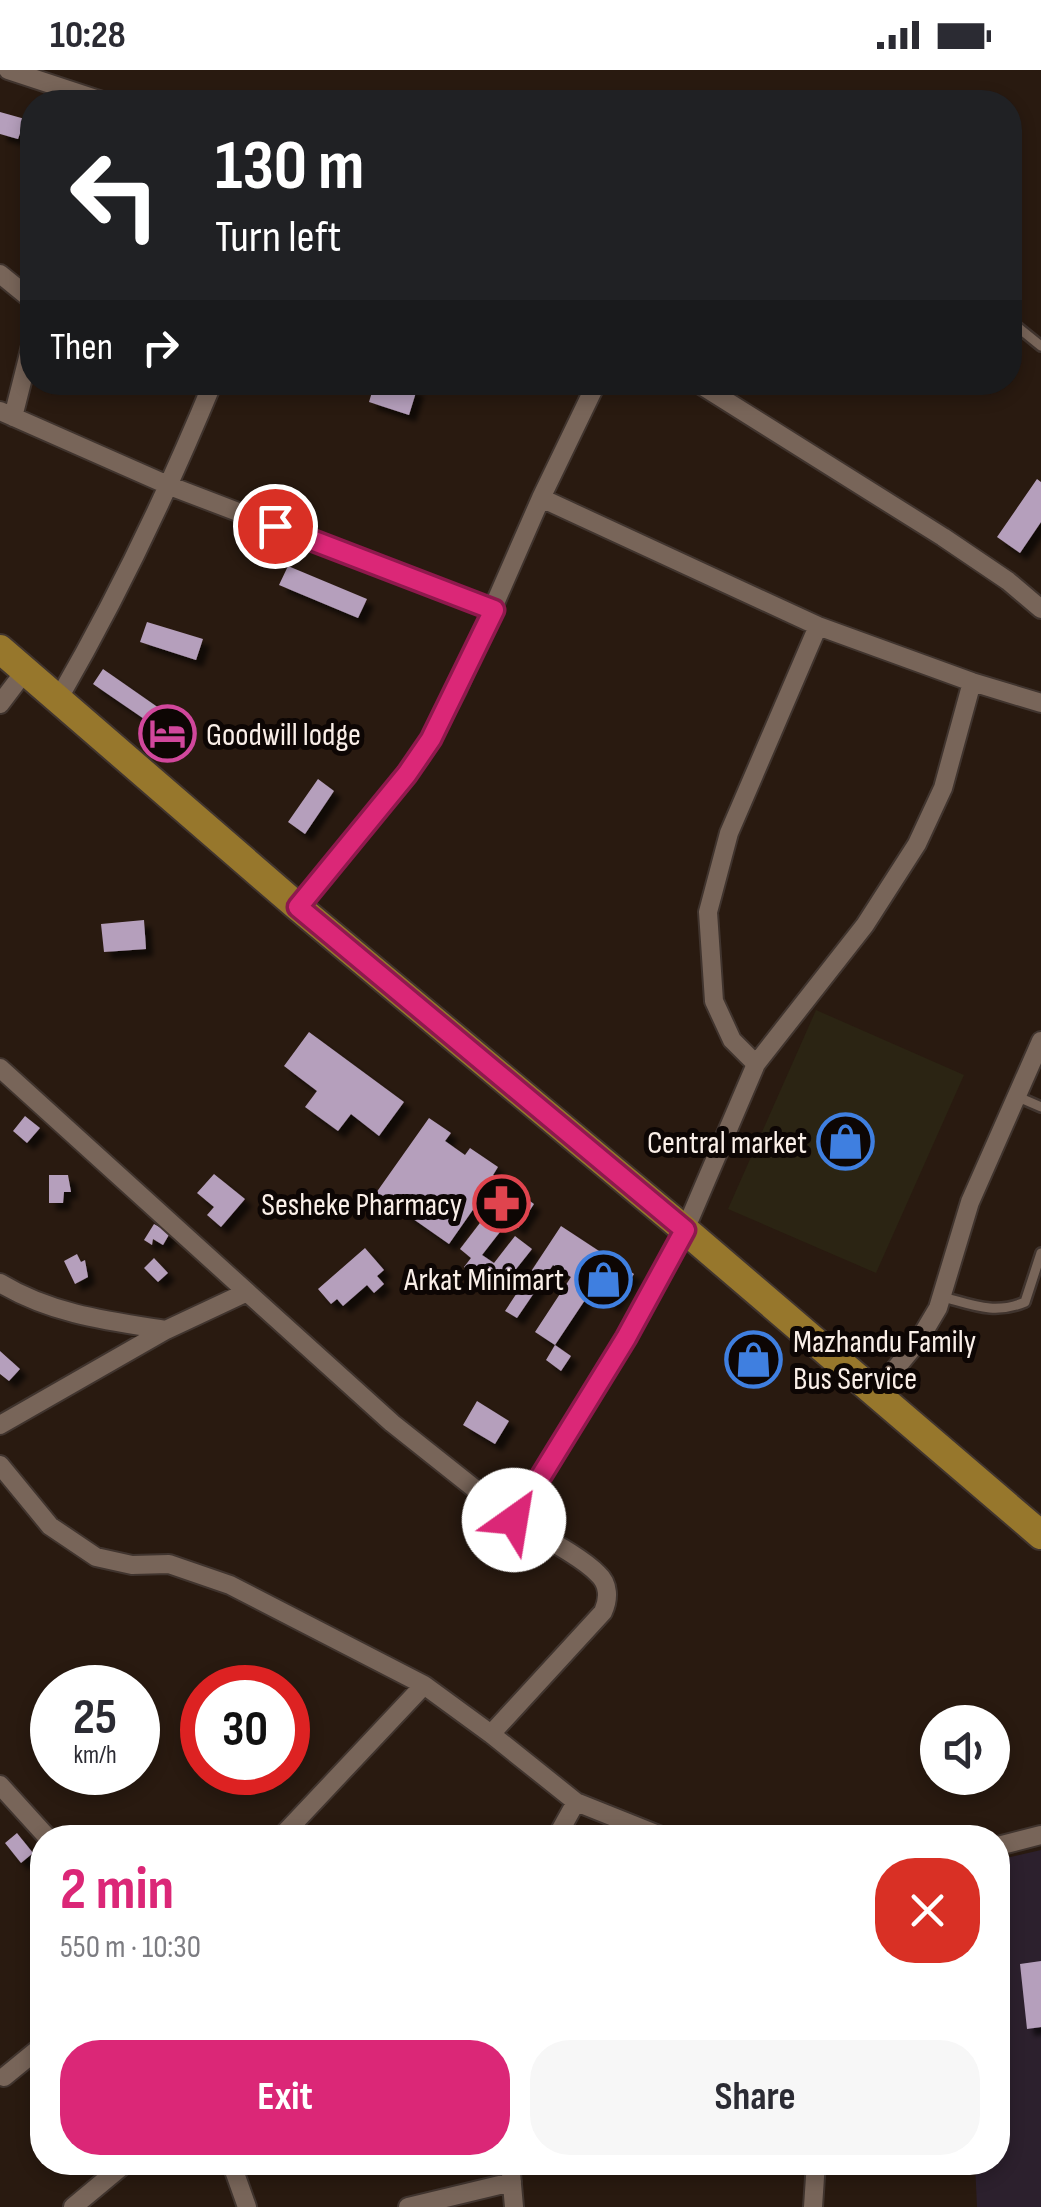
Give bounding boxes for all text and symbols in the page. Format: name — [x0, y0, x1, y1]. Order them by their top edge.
text: 10:28 — [50, 13, 126, 58]
text: 130 m — [215, 125, 364, 209]
icon: left — [50, 130, 180, 260]
text: Turn left — [215, 210, 341, 265]
icon: right — [133, 320, 188, 375]
text: Then — [50, 325, 113, 370]
pin — [233, 484, 318, 569]
icon: arrive — [248, 499, 303, 554]
hotel icon: Goodwill lodge — [137, 704, 197, 764]
place label: Goodwill lodge — [206, 716, 361, 755]
shop icon: Central market — [816, 1112, 876, 1172]
place label: Central market — [647, 1124, 807, 1163]
pharmacy icon: Sesheke Pharmacy — [471, 1174, 531, 1234]
place label: Sesheke Pharmacy — [261, 1186, 462, 1225]
shop icon: Arkat Minimart — [573, 1249, 633, 1309]
place label: Arkat Minimart — [403, 1261, 564, 1300]
place label: Mazhandu Family Bus Service — [793, 1323, 976, 1399]
shop icon: Mazhandu Family Bus Service — [724, 1329, 784, 1389]
position arrow — [462, 1468, 566, 1572]
speed limit sign: 30 — [180, 1665, 310, 1795]
text: 25 — [73, 1688, 117, 1748]
map controls — [920, 1705, 1010, 1795]
button: sound — [920, 1705, 1010, 1795]
text: km/h — [73, 1740, 117, 1771]
text: 2 min — [60, 1854, 174, 1926]
button: close — [875, 1858, 980, 1963]
text: 550 m · 10:30 — [60, 1928, 201, 1967]
button: Exit — [60, 2040, 510, 2155]
button: Share — [530, 2040, 980, 2155]

